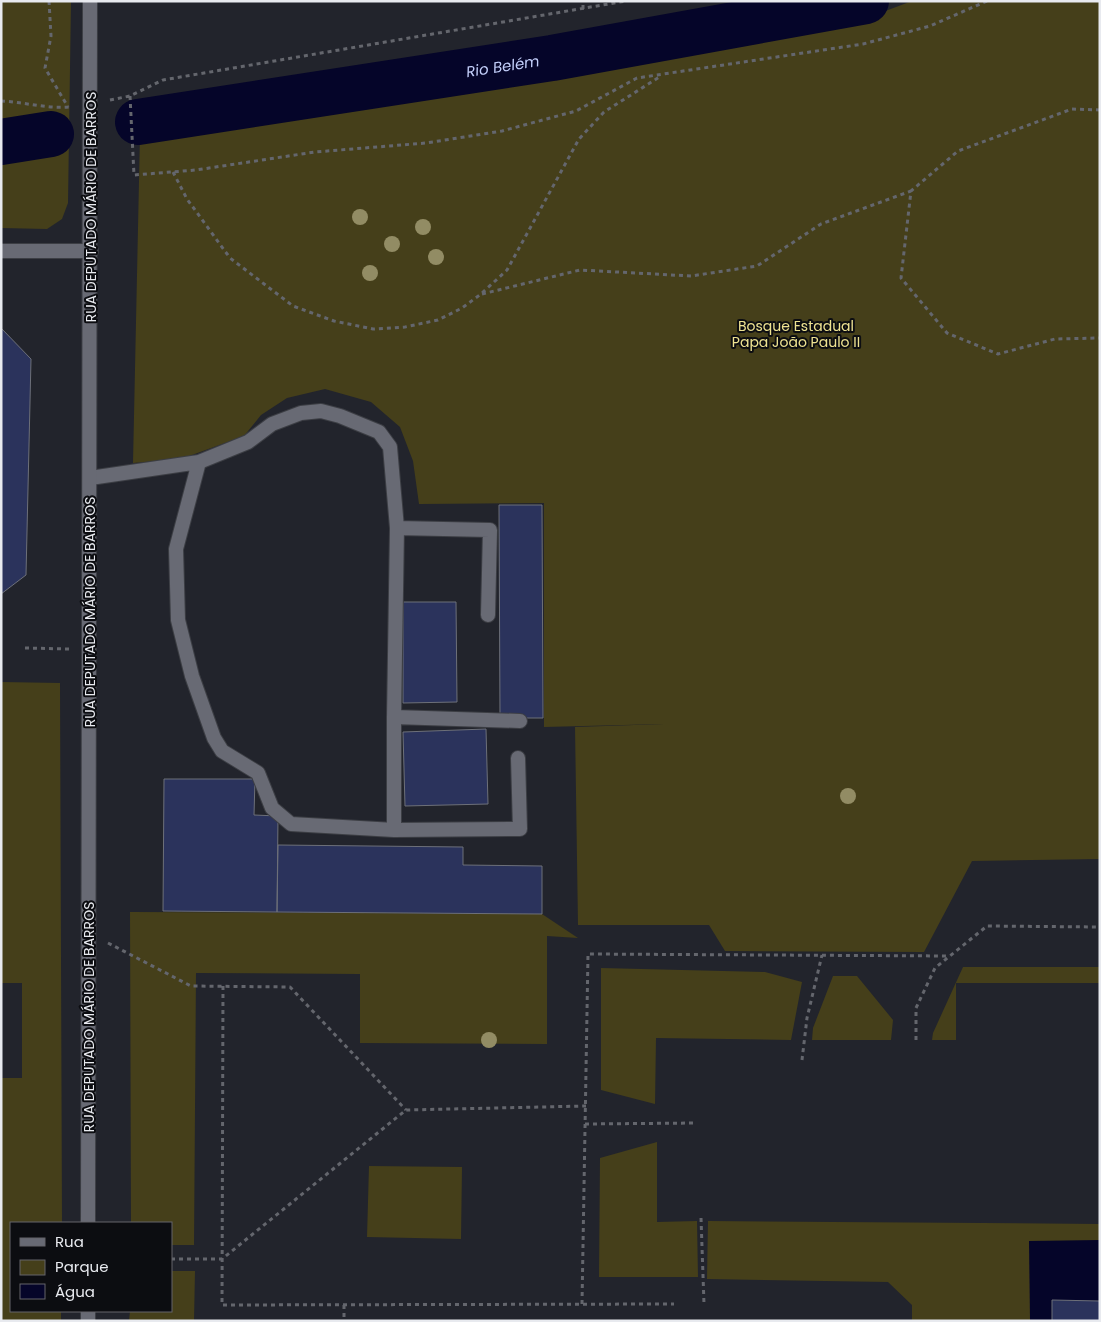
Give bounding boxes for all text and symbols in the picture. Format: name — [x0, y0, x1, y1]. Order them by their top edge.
water label: Rio Belém — [465, 50, 541, 82]
street label: RUA DEPUTADO MÁRIO DE BARROS — [81, 92, 101, 322]
park label: Bosque Estadual Papa João Paulo II — [732, 316, 860, 352]
street label: RUA DEPUTADO MÁRIO DE BARROS — [80, 497, 100, 727]
street label: RUA DEPUTADO MÁRIO DE BARROS — [79, 902, 99, 1132]
legend — [10, 1222, 172, 1312]
text: Rua — [55, 1231, 84, 1252]
text: Parque — [55, 1256, 108, 1277]
text: Água — [55, 1281, 95, 1302]

